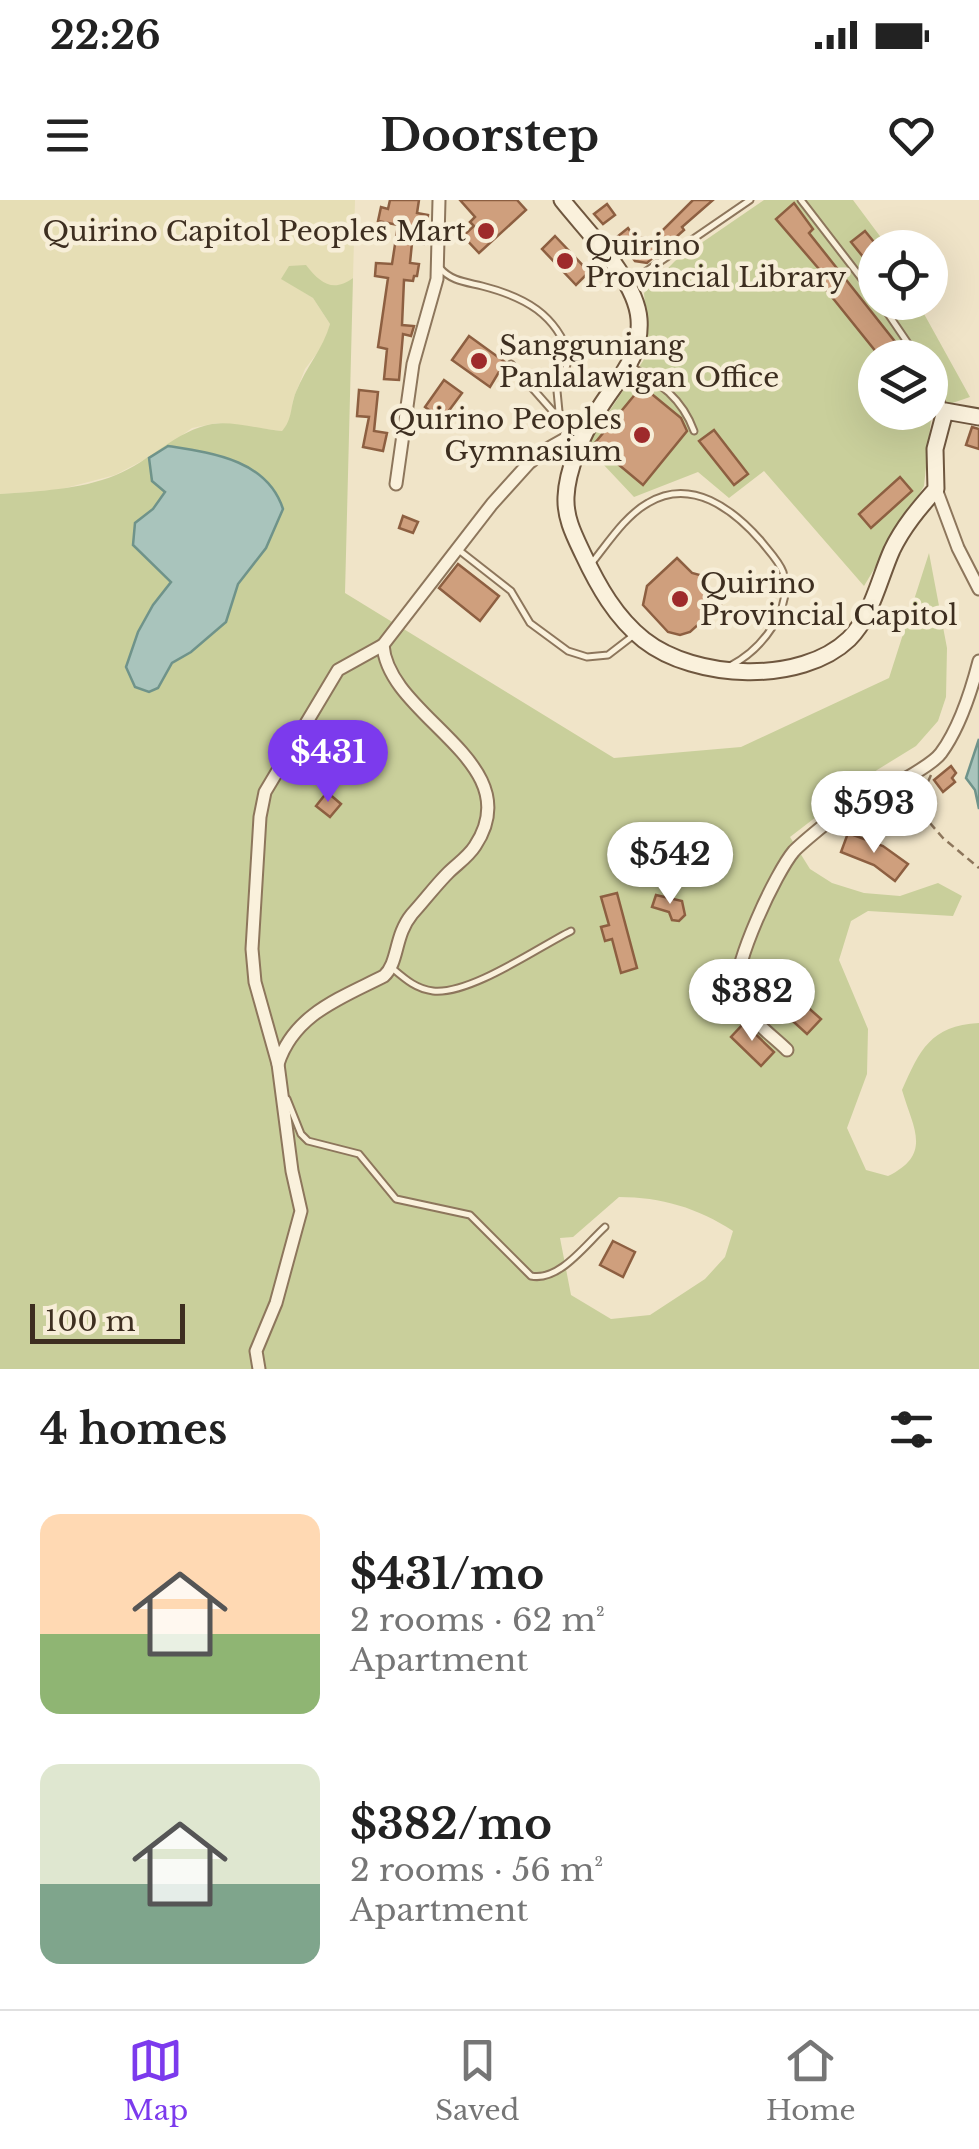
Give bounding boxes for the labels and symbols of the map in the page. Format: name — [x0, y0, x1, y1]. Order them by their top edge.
place label: Quirino Capitol Peoples Mart — [42, 214, 466, 249]
marker: Quirino Capitol Peoples Mart — [475, 220, 497, 242]
place label: Quirino Provincial Library — [585, 228, 847, 295]
marker: Quirino Provincial Library — [554, 250, 576, 272]
place label: Sangguniang Panlalawigan Office — [499, 328, 779, 395]
marker: Sangguniang Panlalawigan Office — [468, 350, 490, 372]
place label: Quirino Peoples Gymnasium — [389, 402, 622, 469]
marker: Quirino Peoples Gymnasium — [631, 424, 653, 446]
place label: Quirino Provincial Capitol — [700, 566, 958, 633]
marker: Quirino Provincial Capitol — [669, 588, 691, 610]
pin: $431 — [269, 720, 387, 805]
pin: $593 — [815, 771, 933, 856]
pin: $542 — [611, 822, 729, 907]
pin: $382 — [693, 959, 811, 1044]
scale bar — [30, 1299, 185, 1344]

